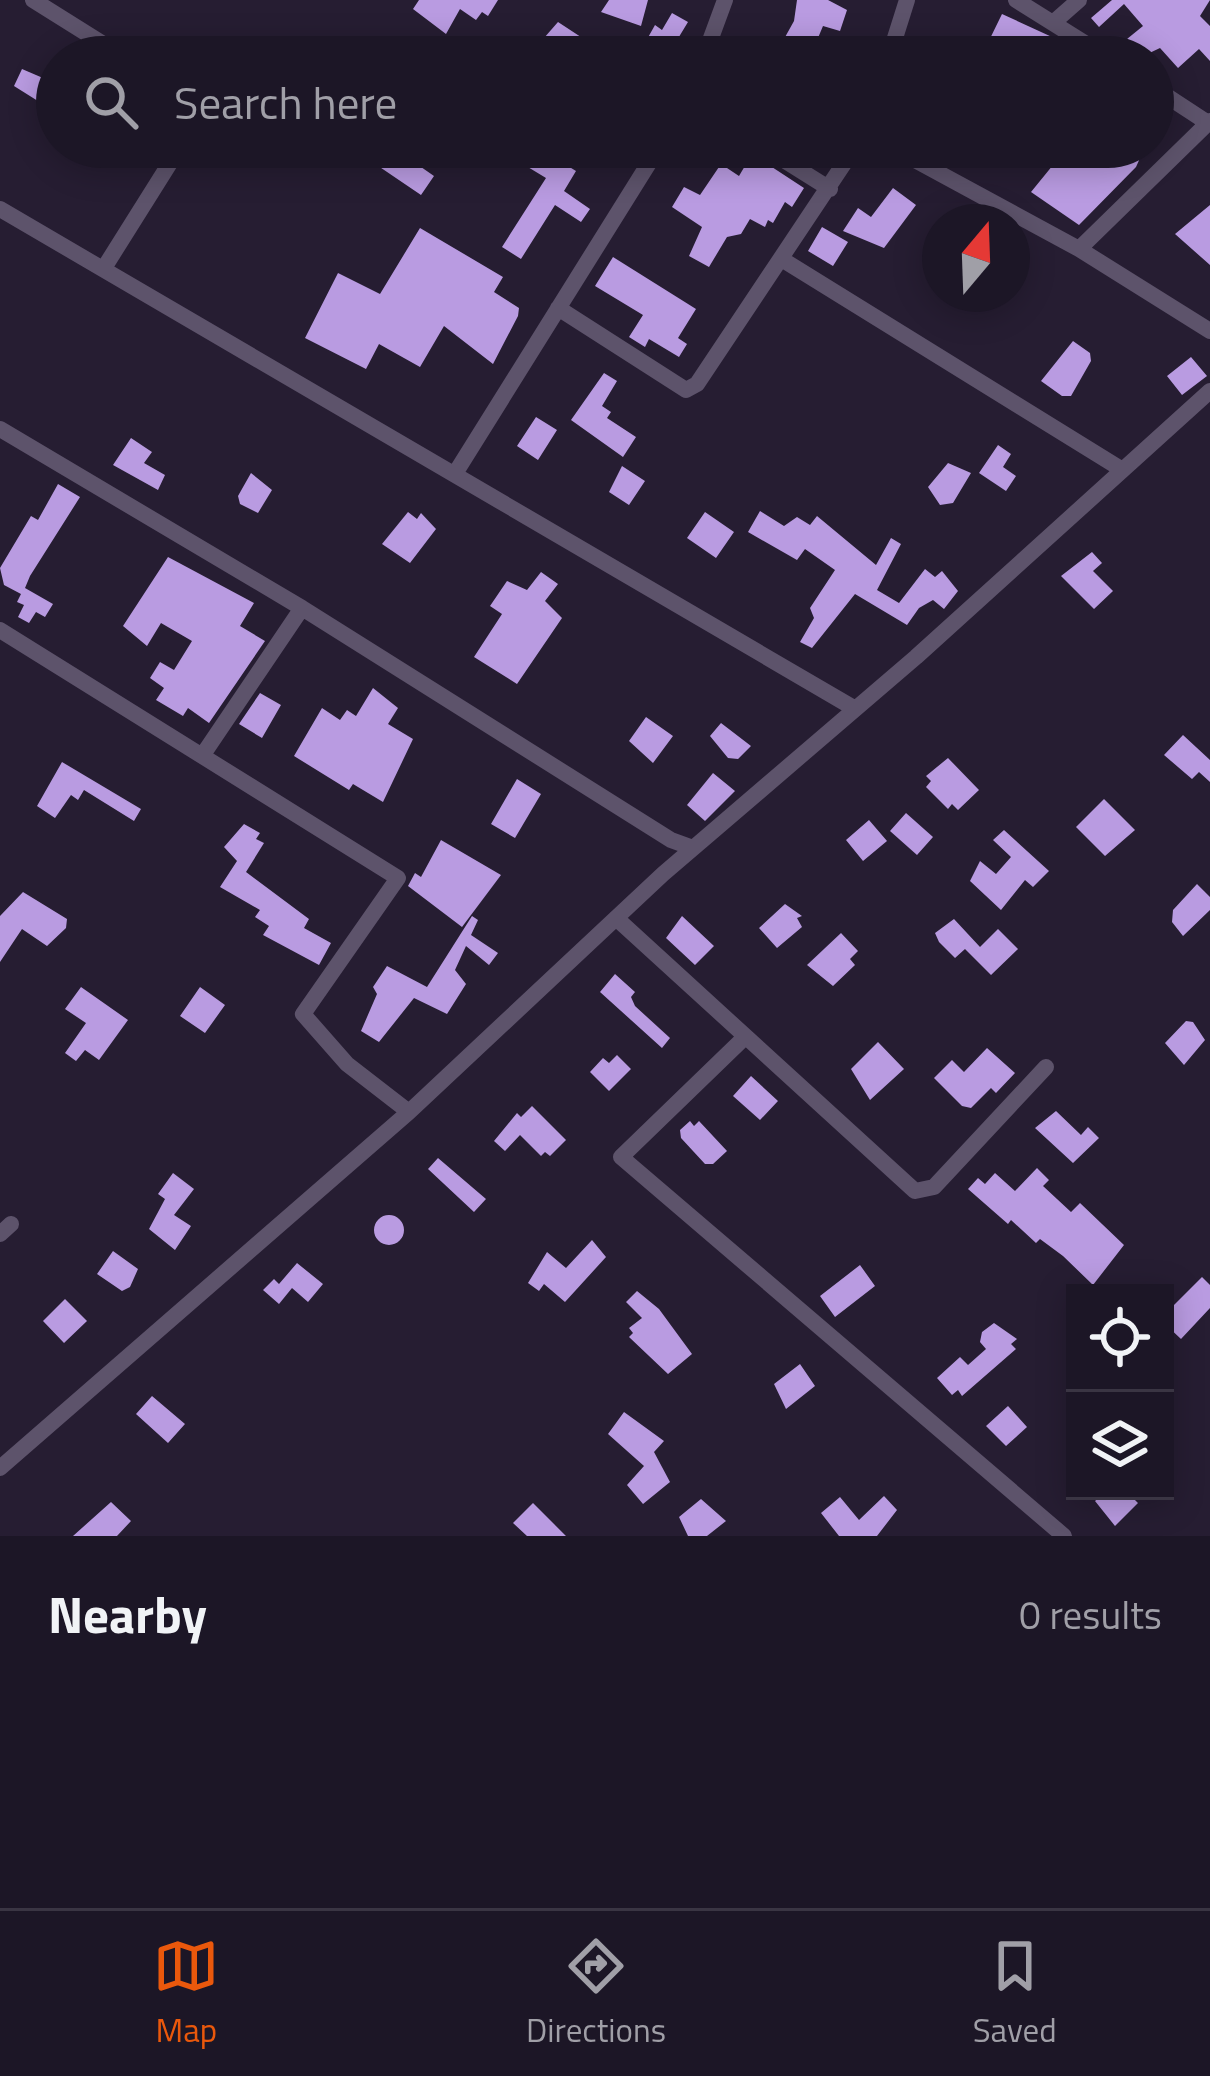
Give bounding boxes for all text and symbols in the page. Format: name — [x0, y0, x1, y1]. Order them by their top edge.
search box — [36, 36, 1174, 168]
text: Search here — [174, 68, 397, 136]
icon: search — [78, 69, 144, 135]
north arrow — [922, 204, 1030, 312]
map controls — [1066, 1284, 1174, 1500]
button: locate — [1066, 1284, 1174, 1392]
button: layers — [1066, 1392, 1174, 1500]
text: Nearby — [48, 1575, 207, 1653]
text: 0 results — [1019, 1585, 1162, 1644]
tab: Map — [153, 1933, 219, 2055]
tab: Directions — [526, 1933, 666, 2055]
tab: Saved — [973, 1933, 1057, 2055]

